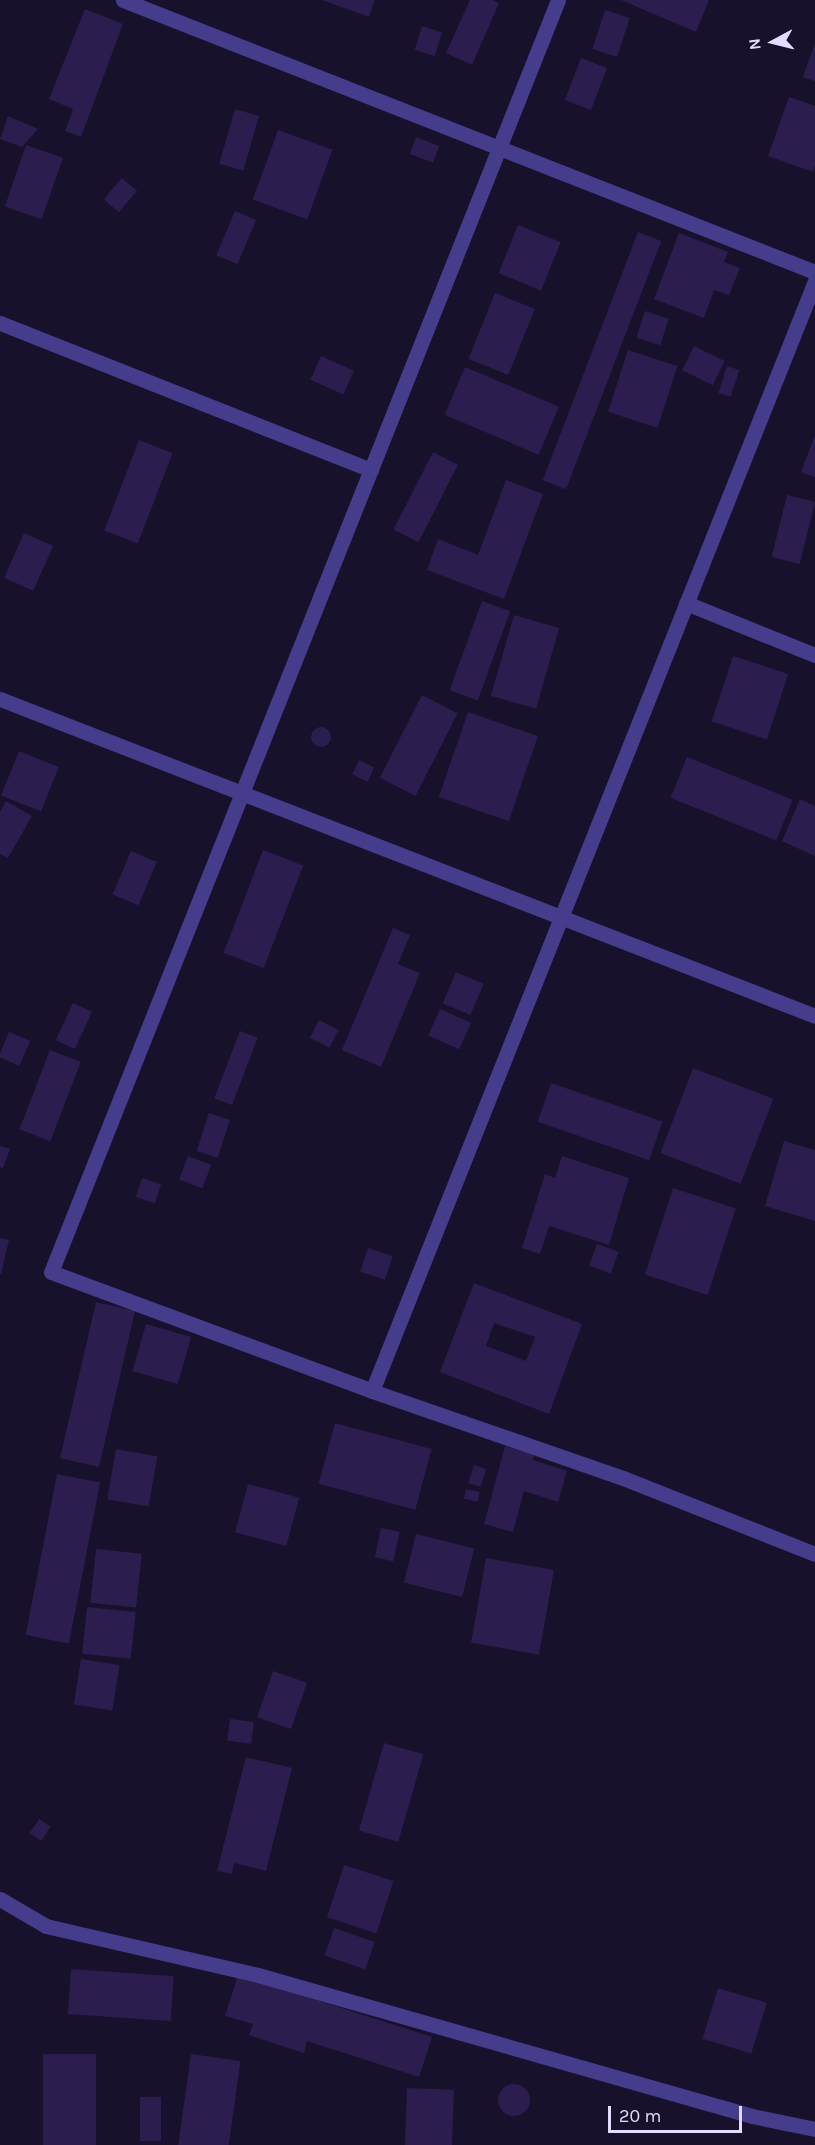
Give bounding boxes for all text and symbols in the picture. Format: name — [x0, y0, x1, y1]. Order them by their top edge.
north arrow — [743, 12, 803, 72]
text: N — [745, 37, 765, 51]
scale bar — [611, 2094, 744, 2132]
text: 20 m — [619, 2105, 661, 2127]

